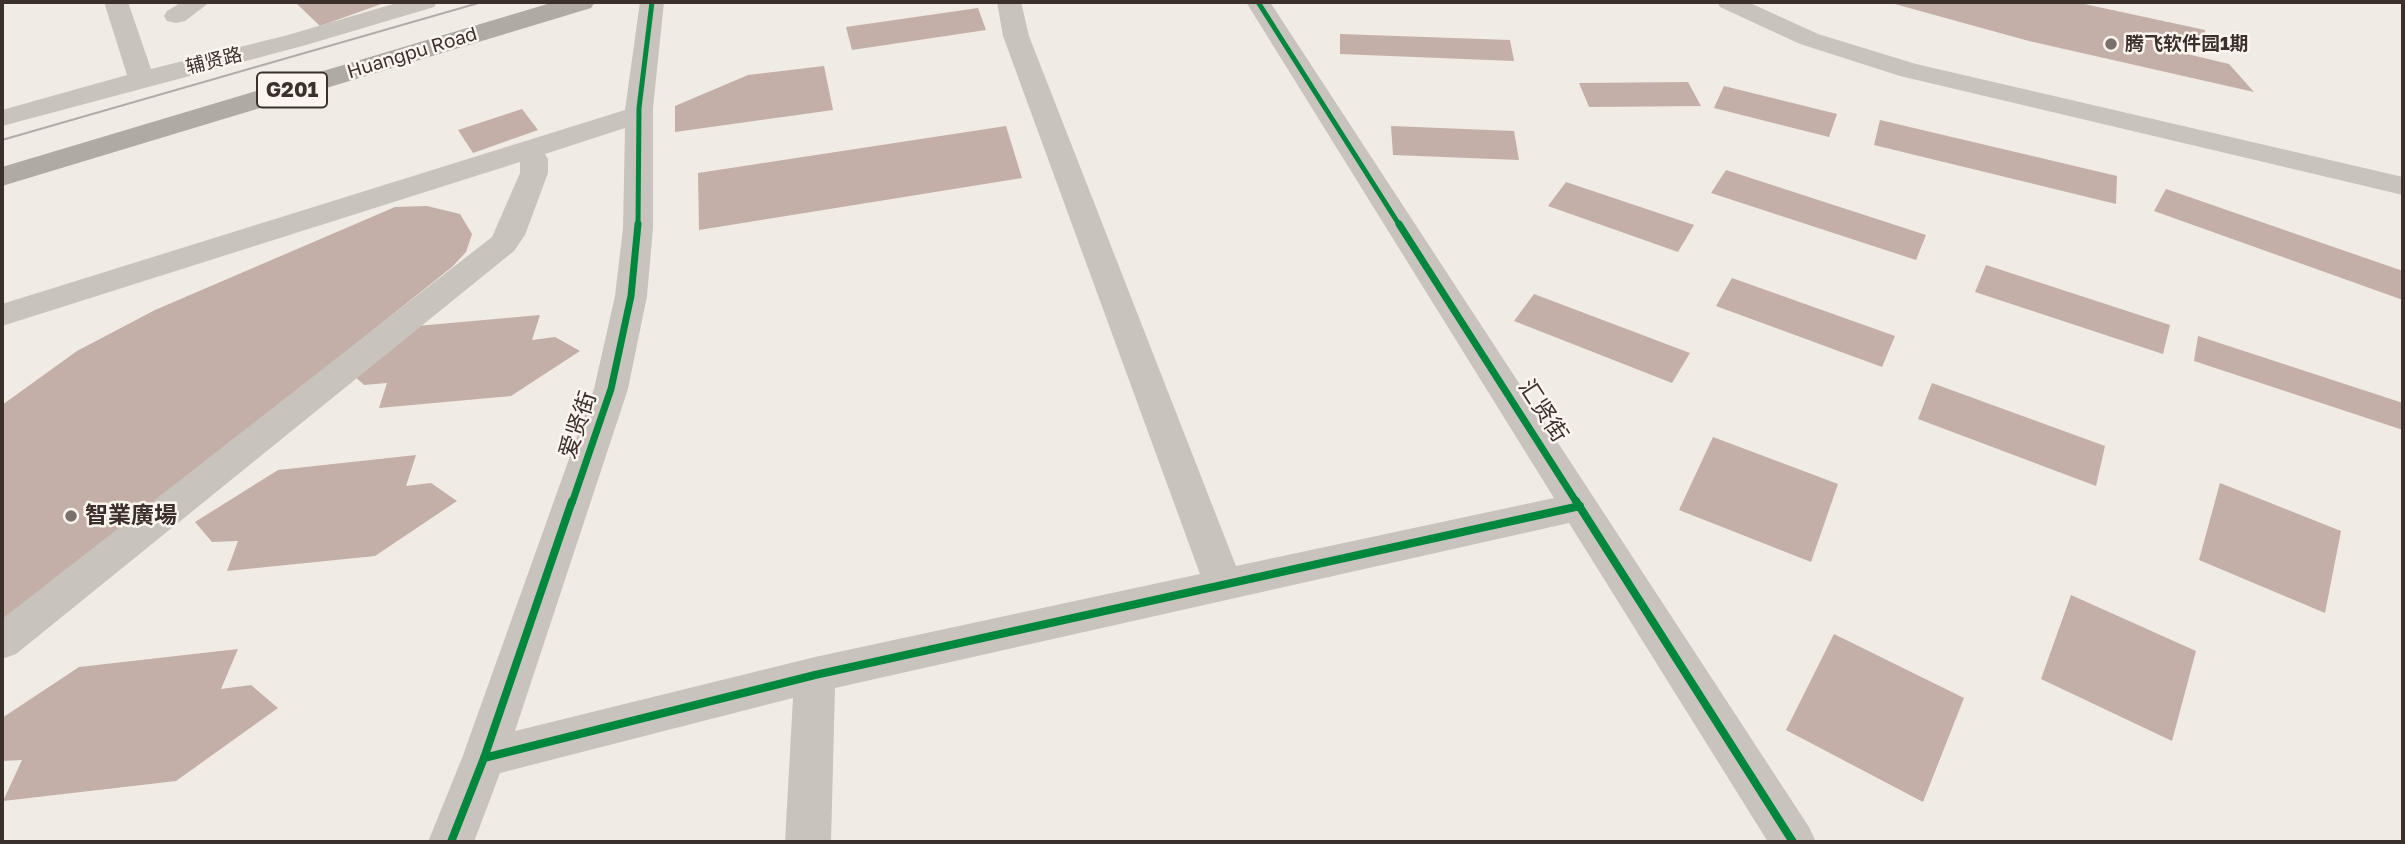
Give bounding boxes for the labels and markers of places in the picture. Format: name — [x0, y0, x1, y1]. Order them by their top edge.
place label: 腾飞软件园1期 — [2125, 33, 2249, 55]
marker: 腾飞软件园1期 — [2103, 36, 2119, 52]
place label: 智業廣場 — [85, 502, 177, 530]
marker: 智業廣場 — [63, 508, 79, 524]

